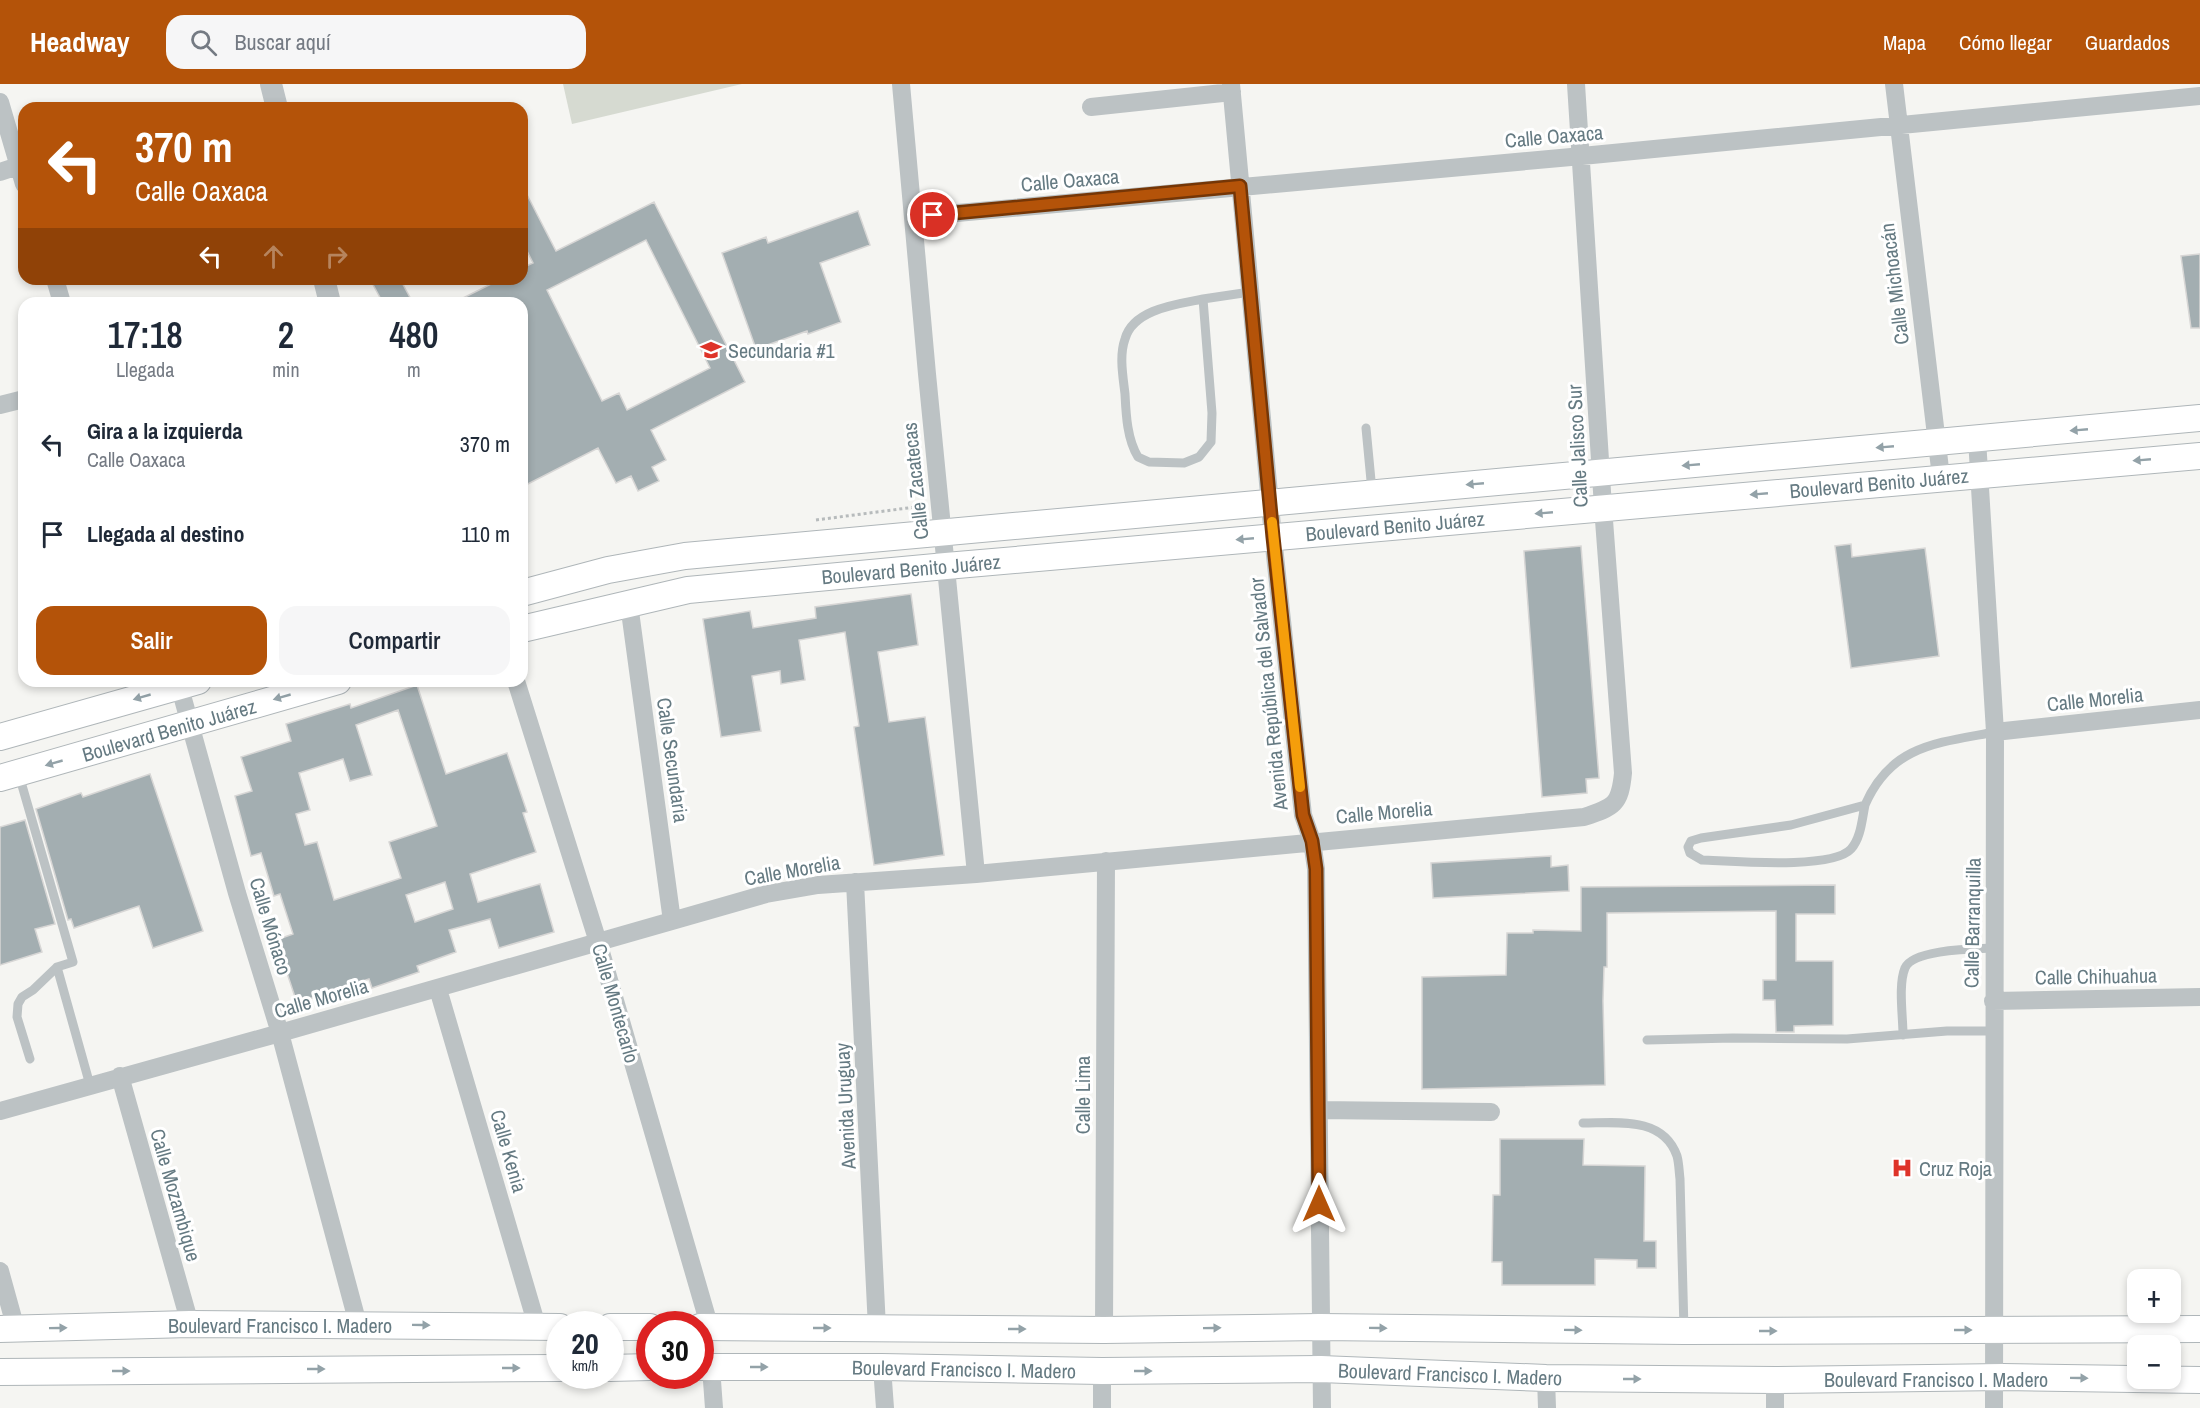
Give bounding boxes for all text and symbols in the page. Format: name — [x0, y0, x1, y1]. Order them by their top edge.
search box — [166, 15, 586, 69]
text: Headway — [30, 23, 130, 61]
icon: search — [187, 26, 220, 59]
text: Buscar aquí — [235, 27, 331, 57]
text: Mapa — [1883, 28, 1926, 57]
text: Cómo llegar — [1959, 28, 2052, 57]
text: Guardados — [2085, 28, 2170, 57]
street label: Calle Oaxaca — [1504, 118, 1604, 154]
text: 370 m — [135, 119, 233, 175]
icon: left — [36, 126, 114, 204]
street label: Calle Oaxaca — [1020, 162, 1120, 198]
text: Calle Oaxaca — [135, 173, 268, 209]
pin — [907, 189, 958, 240]
icon: arrive — [916, 198, 949, 231]
street label: Calle Michoacán — [1873, 222, 1915, 346]
icon: left — [194, 240, 227, 273]
icon: ahead — [257, 240, 290, 273]
icon: right — [320, 240, 353, 273]
text: 17:18 — [108, 311, 183, 359]
text: 2 — [278, 311, 294, 359]
text: 480 — [389, 311, 438, 359]
place label: Secundaria #1 — [728, 337, 835, 364]
school or university icon: Secundaria #1 — [699, 338, 723, 362]
text: Llegada — [116, 356, 174, 383]
text: min — [272, 356, 300, 383]
text: m — [407, 356, 421, 383]
street label: Calle Jalisco Sur — [1560, 383, 1594, 508]
text: Gira a la izquierda — [87, 416, 242, 446]
street label: Calle Zacatecas — [895, 421, 935, 541]
one-way arrow — [2069, 425, 2088, 434]
icon: left — [36, 428, 69, 461]
text: 370 m — [460, 429, 510, 459]
one-way arrow — [1875, 442, 1894, 452]
text: Calle Oaxaca — [87, 446, 185, 473]
one-way arrow — [2132, 456, 2151, 465]
one-way arrow — [1681, 460, 1700, 470]
street label: Boulevard Benito Juárez — [1788, 462, 1970, 504]
one-way arrow — [1466, 479, 1485, 489]
one-way arrow — [1750, 489, 1769, 499]
street label: Boulevard Benito Juárez — [1304, 505, 1486, 547]
one-way arrow — [1534, 508, 1553, 518]
icon: arrive — [36, 518, 69, 551]
text: Llegada al destino — [87, 519, 244, 549]
text: 110 m — [461, 519, 510, 549]
one-way arrow — [1236, 534, 1255, 544]
street label: Boulevard Benito Juárez — [820, 548, 1002, 590]
street label: Avenida República del Salvador — [1242, 576, 1294, 813]
button: Salir — [36, 606, 267, 675]
button: Compartir — [279, 606, 510, 675]
street label: Calle Morelia — [2046, 681, 2144, 717]
street label: Boulevard Benito Juárez — [79, 692, 259, 768]
one-way arrow — [133, 693, 151, 702]
one-way arrow — [273, 693, 291, 702]
street label: Calle Secundaria — [651, 696, 695, 824]
one-way arrow — [45, 759, 63, 768]
street label: Calle Morelia — [1335, 794, 1433, 830]
street label: Calle Morelia — [742, 848, 842, 892]
street label: Calle Barranquilla — [1957, 858, 1987, 988]
street label: Calle Mónaco — [243, 874, 299, 978]
street label: Calle Montecarlo — [586, 940, 646, 1066]
street label: Calle Chihuahua — [2035, 961, 2157, 991]
street label: Calle Morelia — [271, 972, 371, 1024]
street label: Avenida Uruguay — [828, 1041, 862, 1171]
street label: Calle Lima — [1069, 1056, 1096, 1134]
street label: Calle Kenia — [484, 1107, 534, 1195]
street label: Calle Mozambique — [144, 1126, 208, 1264]
place label: Cruz Roja — [1919, 1155, 1992, 1182]
hospital icon: Cruz Roja — [1890, 1156, 1914, 1180]
position arrow — [1287, 1172, 1351, 1236]
map controls — [2127, 1269, 2181, 1389]
button: + — [2127, 1269, 2181, 1323]
speed limit sign: 30 — [636, 1311, 714, 1389]
street label: Boulevard Francisco I. Madero — [168, 1312, 392, 1339]
one-way arrow — [412, 1320, 431, 1330]
one-way arrow — [49, 1323, 68, 1333]
text: 20 — [571, 1323, 599, 1363]
one-way arrow — [812, 1323, 831, 1333]
one-way arrow — [1202, 1323, 1221, 1333]
one-way arrow — [1369, 1323, 1388, 1332]
one-way arrow — [1007, 1324, 1026, 1334]
one-way arrow — [1564, 1325, 1583, 1335]
one-way arrow — [1954, 1325, 1973, 1335]
one-way arrow — [1759, 1326, 1778, 1336]
button: − — [2127, 1335, 2181, 1389]
street label: Boulevard Francisco I. Madero — [852, 1354, 1076, 1384]
text: km/h — [572, 1355, 598, 1376]
street label: Boulevard Francisco I. Madero — [1337, 1357, 1563, 1391]
one-way arrow — [749, 1362, 768, 1372]
one-way arrow — [502, 1363, 521, 1373]
one-way arrow — [307, 1365, 326, 1374]
one-way arrow — [112, 1366, 131, 1376]
one-way arrow — [1133, 1366, 1152, 1375]
street label: Boulevard Francisco I. Madero — [1824, 1366, 2048, 1393]
one-way arrow — [1622, 1374, 1641, 1384]
one-way arrow — [2069, 1374, 2088, 1383]

